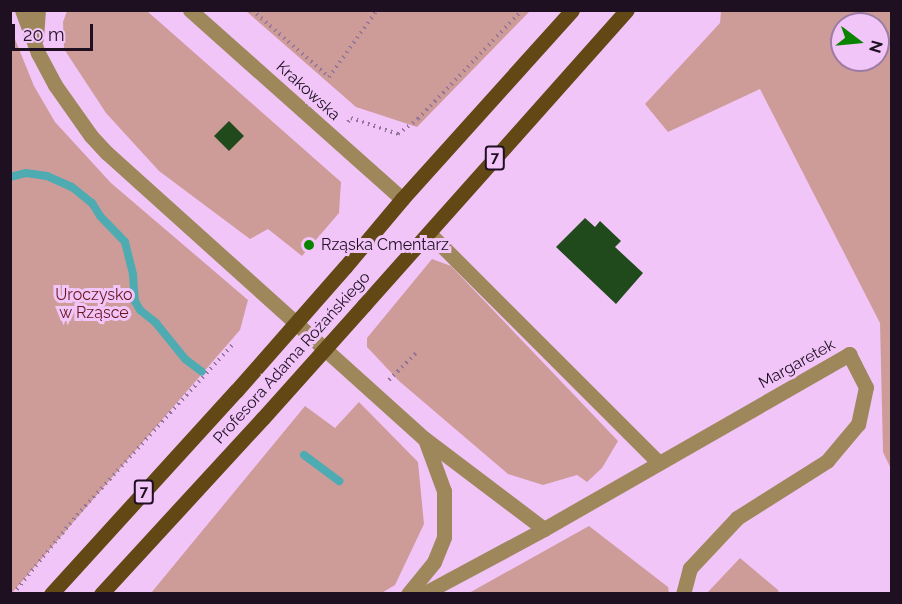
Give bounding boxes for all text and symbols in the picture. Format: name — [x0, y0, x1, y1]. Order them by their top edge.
scale bar — [15, 12, 96, 50]
north arrow — [830, 12, 890, 72]
text: 20 m — [23, 24, 65, 45]
text: N — [865, 38, 887, 55]
street label: Krakowska — [272, 57, 344, 125]
road number: 7 — [484, 146, 506, 170]
place label: Rząska Cmentarz — [321, 235, 449, 255]
marker: Rząska Cmentarz — [302, 238, 316, 252]
street label: Profesora Adama Rożańskiego — [209, 268, 375, 448]
park label: Uroczysko w Rząsce — [55, 285, 133, 323]
street label: Margaretek — [755, 335, 839, 393]
road number: 7 — [134, 480, 154, 504]

